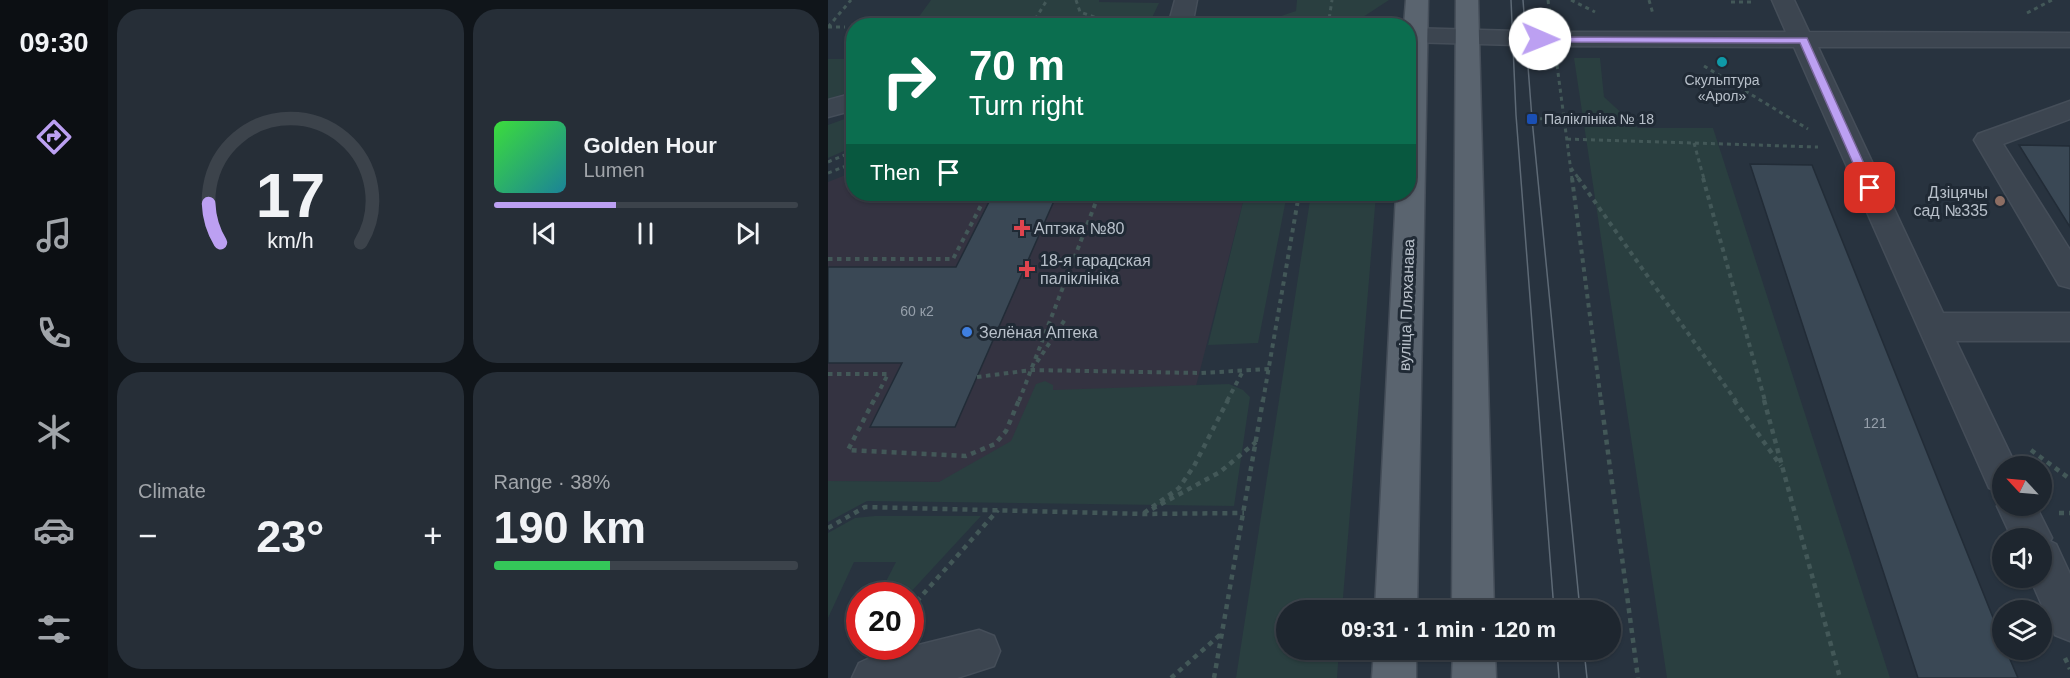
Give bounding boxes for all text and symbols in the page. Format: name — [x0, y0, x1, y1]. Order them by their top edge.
position arrow — [1508, 7, 1572, 71]
text: 09:30 — [19, 28, 89, 58]
icon: right — [870, 42, 948, 120]
text: 70 m — [969, 42, 1065, 89]
marker: Скульптура «Арол» — [1715, 55, 1729, 69]
place label: Скульптура «Арол» — [1684, 72, 1760, 104]
text: Turn right — [969, 91, 1084, 121]
place label: Паліклініка № 18 — [1544, 111, 1654, 127]
marker: Паліклініка № 18 — [1525, 112, 1539, 126]
icon: directions — [33, 116, 75, 158]
text: Golden Hour — [584, 133, 717, 158]
icon: arrive — [932, 156, 965, 189]
text: Lumen — [584, 159, 645, 181]
text: Then — [870, 160, 920, 185]
text: 17 — [256, 161, 325, 230]
pin — [1844, 162, 1895, 213]
icon: arrive — [1853, 171, 1886, 204]
place label: Дзіцячы сад №335 — [1913, 184, 1988, 219]
marker: Дзіцячы сад №335 — [1993, 194, 2007, 208]
icon: music — [33, 214, 75, 256]
icon: previous — [528, 217, 561, 250]
icon: pause — [629, 217, 662, 250]
icon: next — [731, 217, 764, 250]
place label: Аптэка №80 — [1034, 220, 1125, 237]
marker: Аптэка №80 — [1015, 221, 1029, 235]
text: km/h — [267, 229, 313, 253]
street label: вуліца Пляханава — [1396, 238, 1417, 371]
place label: 18-я гарадская паліклініка — [1040, 252, 1151, 287]
marker: 18-я гарадская паліклініка — [1018, 260, 1036, 278]
house number: 60 к2 — [900, 303, 934, 319]
icon: phone — [33, 312, 75, 354]
place label: Зелёная Аптека — [979, 324, 1098, 341]
marker: Зелёная Аптека — [960, 325, 974, 339]
icon: climate — [33, 411, 75, 453]
house number: 121 — [1863, 415, 1887, 431]
north arrow — [1992, 456, 2052, 516]
map controls — [1992, 456, 2052, 660]
text: Range · 38% — [494, 471, 610, 493]
text: Climate — [138, 480, 206, 502]
text: 190 km — [494, 502, 646, 553]
icon: car — [33, 509, 75, 551]
text: 23° — [256, 511, 324, 562]
text: − — [138, 517, 157, 554]
text: + — [423, 517, 443, 554]
button: sound — [1992, 528, 2052, 588]
speed limit sign: 20 — [846, 582, 924, 660]
button: layers — [1992, 600, 2052, 660]
icon: filters — [33, 608, 75, 650]
text: 09:31 · 1 min · 120 m — [1341, 617, 1556, 642]

